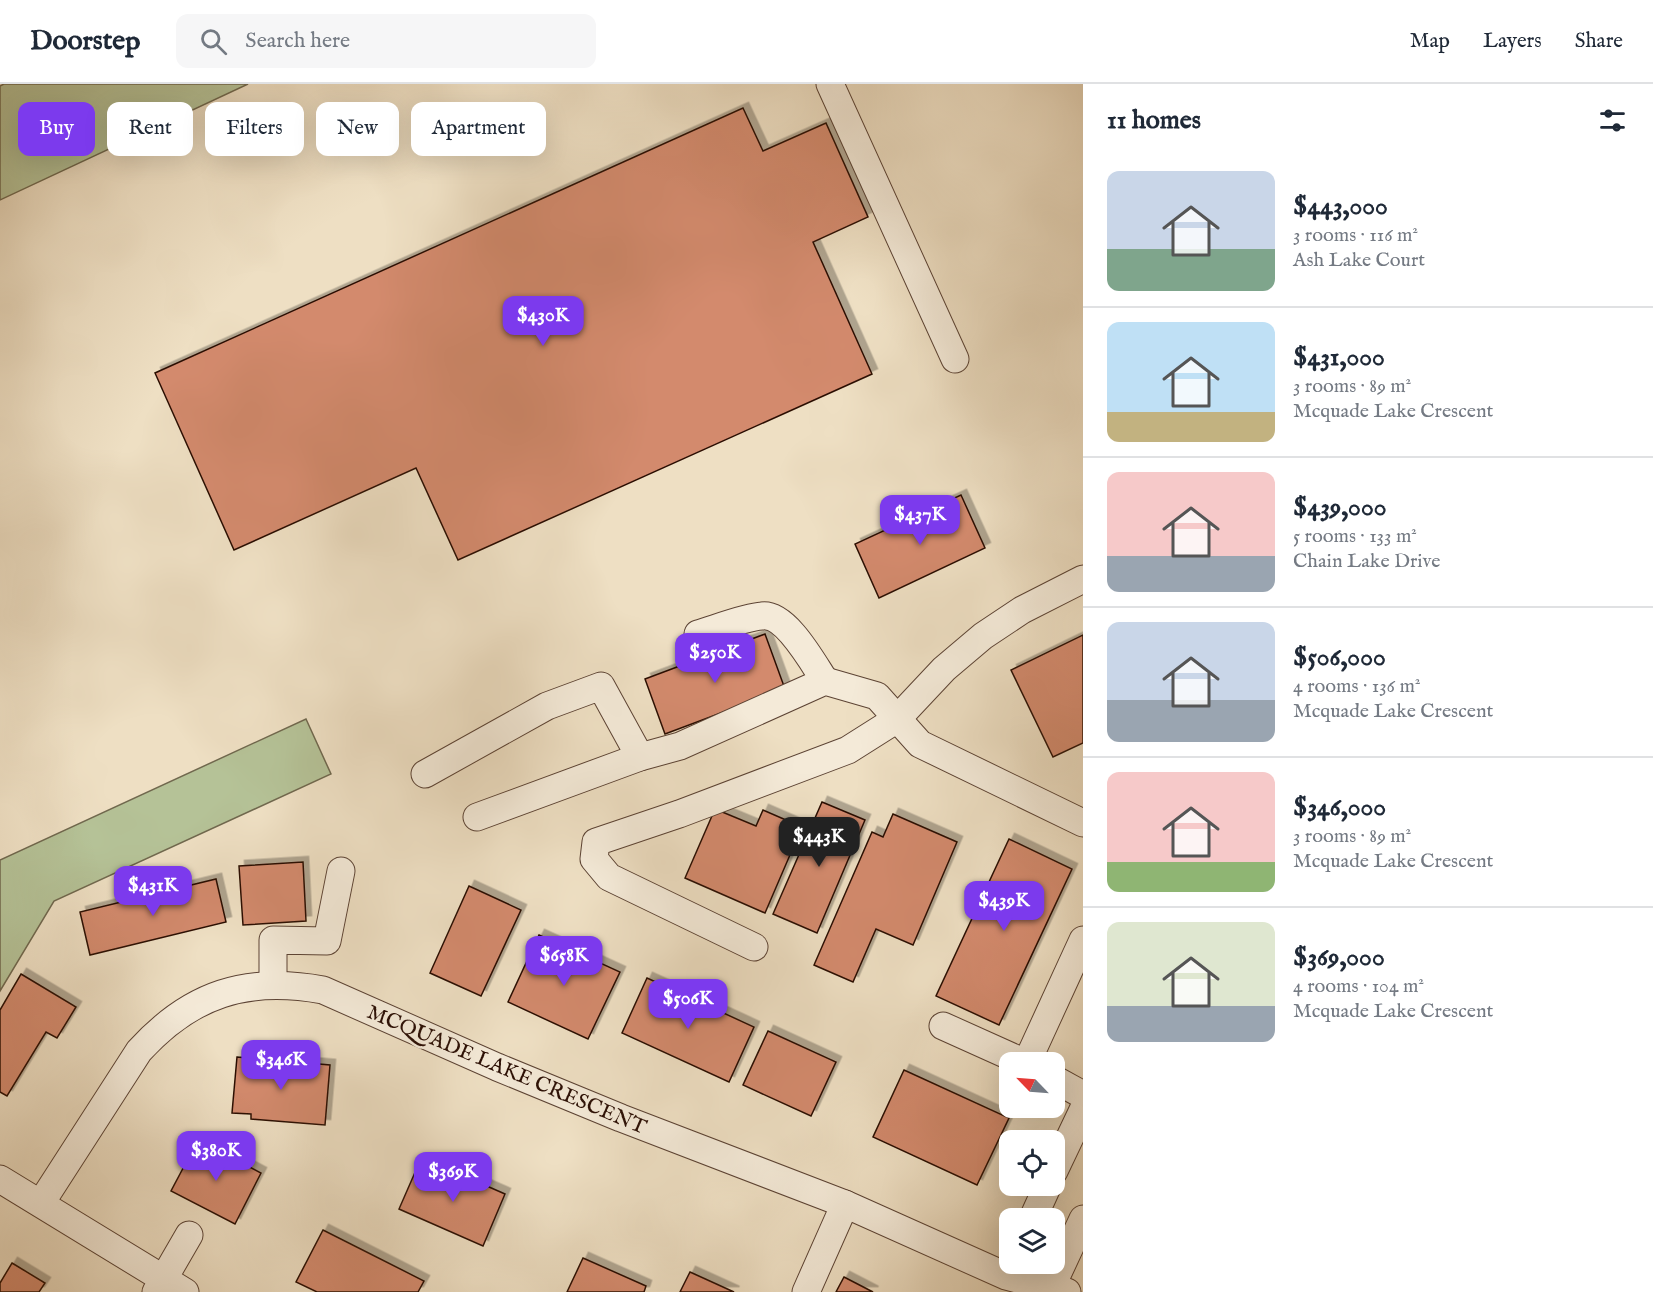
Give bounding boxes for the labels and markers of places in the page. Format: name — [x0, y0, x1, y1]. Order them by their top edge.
pin: $430K — [501, 296, 585, 347]
pin: $437K — [878, 495, 962, 546]
pin: $250K — [673, 633, 757, 684]
pin: $443K — [777, 817, 861, 868]
pin: $431K — [111, 866, 195, 917]
pin: $439K — [962, 881, 1046, 932]
pin: $658K — [522, 936, 606, 987]
pin: $506K — [646, 979, 730, 1030]
pin: $346K — [239, 1040, 323, 1091]
pin: $380K — [174, 1131, 258, 1182]
pin: $369K — [411, 1152, 495, 1203]

